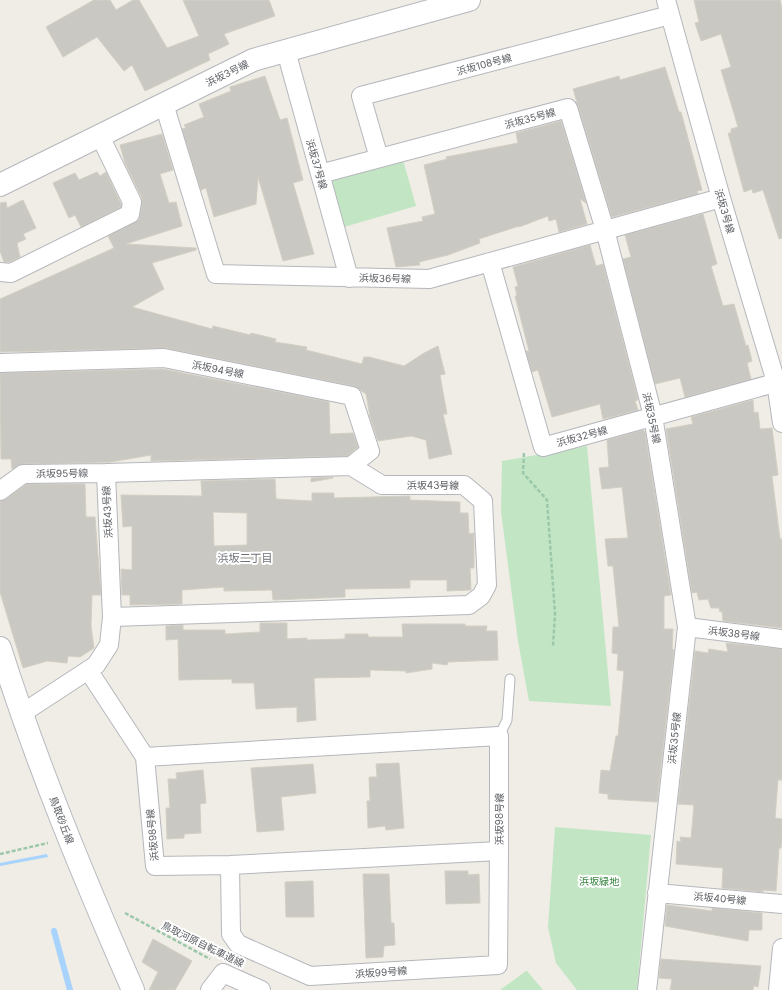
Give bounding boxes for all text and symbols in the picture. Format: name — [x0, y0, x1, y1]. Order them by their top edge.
street label: 浜坂108号線 — [455, 51, 513, 77]
street label: 浜坂3号線 — [204, 57, 250, 89]
street label: 浜坂35号線 — [503, 105, 557, 131]
street label: 浜坂37号線 — [304, 137, 330, 191]
street label: 浜坂3号線 — [713, 187, 737, 235]
street label: 浜坂36号線 — [359, 272, 411, 284]
street label: 浜坂94号線 — [191, 358, 245, 380]
street label: 浜坂35号線 — [641, 391, 663, 445]
street label: 浜坂32号線 — [555, 423, 609, 449]
street label: 浜坂95号線 — [36, 467, 88, 479]
street label: 浜坂43号線 — [407, 479, 459, 491]
street label: 浜坂43号線 — [100, 485, 114, 539]
district label: 浜坂二丁目 — [218, 551, 273, 565]
street label: 浜坂38号線 — [707, 624, 761, 642]
street label: 浜坂35号線 — [665, 711, 683, 765]
street label: 浜坂98号線 — [493, 793, 505, 845]
street label: 鳥取砂丘線 — [47, 795, 77, 845]
street label: 浜坂98号線 — [144, 808, 160, 862]
park label: 浜坂緑地 — [579, 875, 620, 887]
street label: 浜坂40号線 — [693, 890, 747, 906]
street label: 鳥取河原自転車道線 — [160, 919, 246, 969]
street label: 浜坂99号線 — [354, 964, 408, 980]

